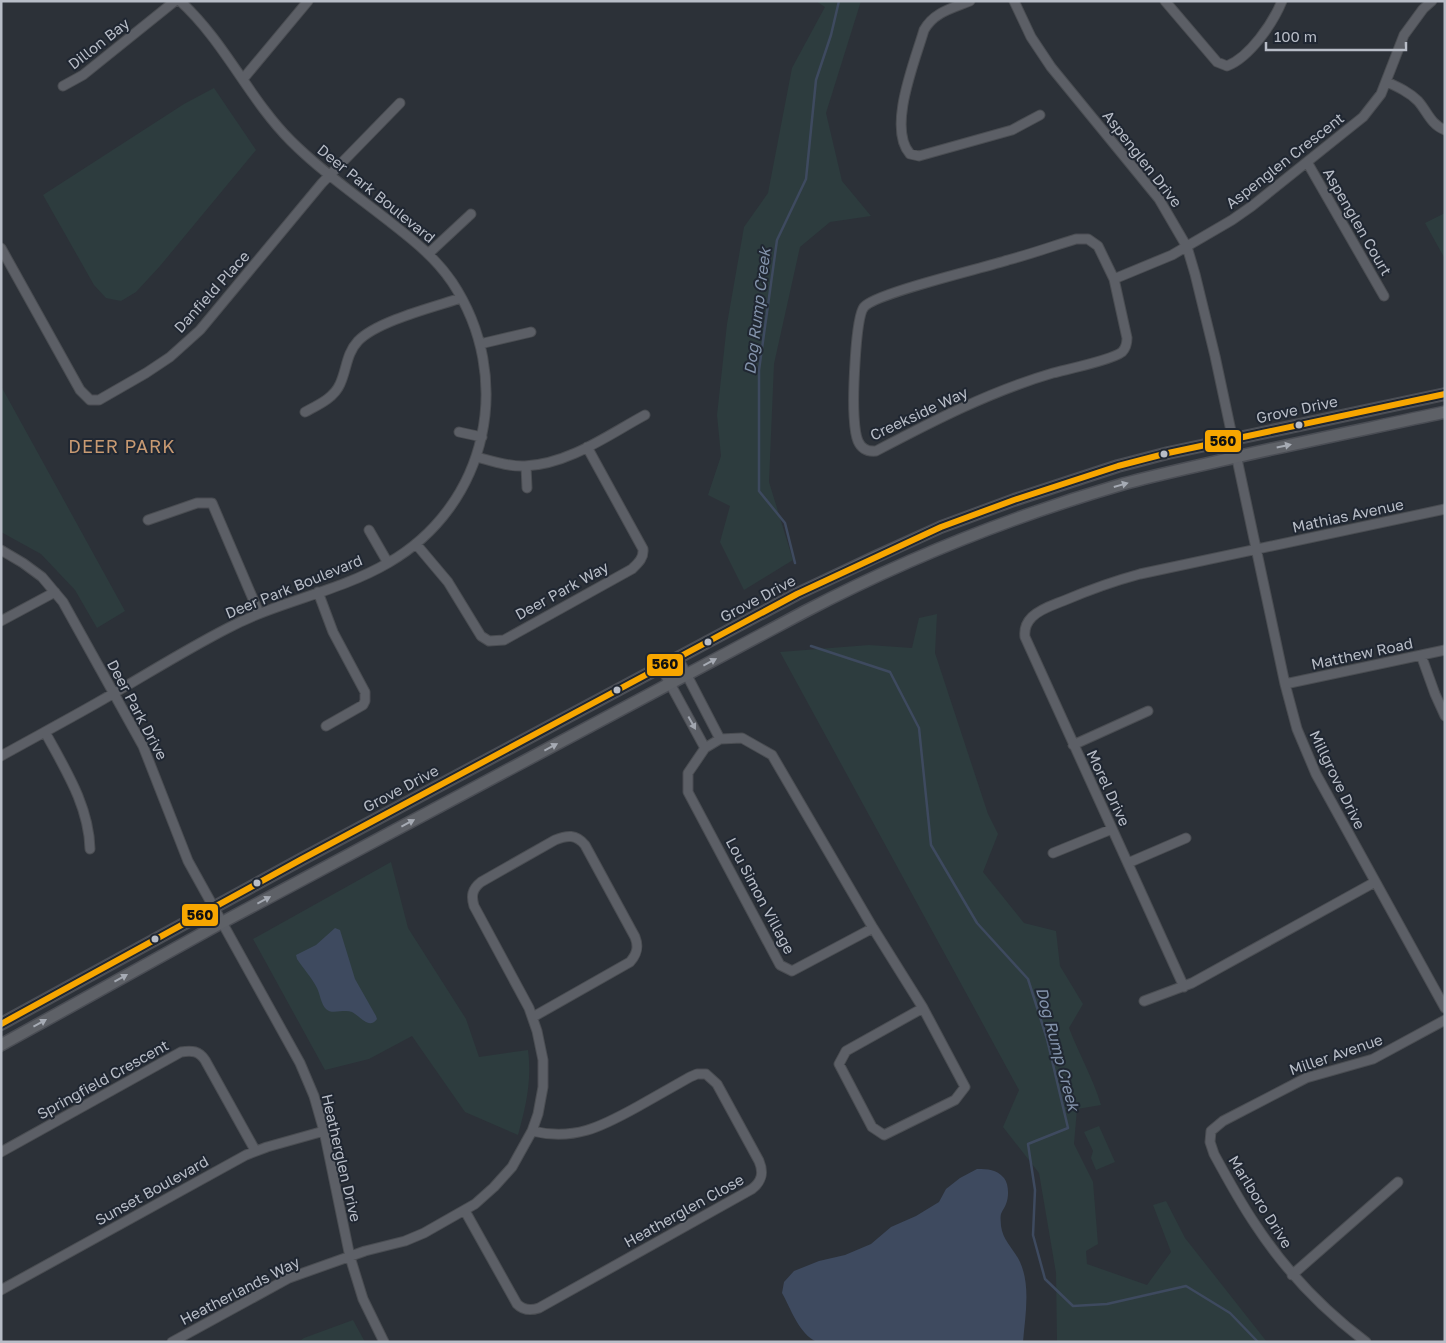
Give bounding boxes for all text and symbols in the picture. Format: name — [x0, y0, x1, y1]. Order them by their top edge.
street label: Dillon Bay — [64, 13, 133, 73]
scale bar — [1266, 20, 1406, 52]
text: 100 m — [1274, 27, 1317, 45]
street label: Aspenglen Drive — [1099, 106, 1186, 211]
street label: Aspenglen Crescent — [1222, 108, 1347, 212]
street label: Deer Park Boulevard — [314, 140, 439, 246]
street label: Aspenglen Court — [1320, 165, 1396, 278]
water label: Dog Rump Creek — [739, 245, 775, 375]
street label: Danfield Place — [170, 246, 253, 336]
street label: Creekside Way — [867, 382, 971, 444]
street label: Grove Drive — [1254, 392, 1339, 426]
unlabelled marker — [1294, 420, 1304, 430]
line badge: 560 — [1204, 429, 1242, 453]
text: 560 — [1210, 432, 1236, 449]
district label: DEER PARK — [68, 435, 176, 457]
one-way arrow — [1277, 442, 1293, 450]
unlabelled marker — [1159, 449, 1169, 459]
one-way arrow — [1114, 481, 1129, 489]
street label: Mathias Avenue — [1290, 494, 1406, 536]
street label: Deer Park Boulevard — [222, 550, 365, 622]
street label: Deer Park Way — [512, 557, 612, 623]
street label: Grove Drive — [717, 571, 799, 625]
street label: Matthew Road — [1309, 633, 1414, 673]
unlabelled marker — [703, 637, 713, 647]
line badge: 560 — [646, 653, 684, 677]
text: 560 — [652, 655, 678, 672]
street label: Deer Park Drive — [104, 656, 172, 763]
one-way arrow — [703, 658, 717, 666]
unlabelled marker — [612, 685, 622, 695]
one-way arrow — [688, 715, 696, 730]
street label: Millgrove Drive — [1306, 727, 1370, 832]
one-way arrow — [544, 743, 559, 751]
street label: Morel Drive — [1083, 747, 1135, 829]
street label: Grove Drive — [360, 761, 442, 815]
one-way arrow — [401, 819, 415, 827]
street label: Lou Simon Village — [723, 834, 799, 957]
unlabelled marker — [252, 878, 262, 888]
one-way arrow — [257, 896, 272, 904]
line badge: 560 — [181, 903, 219, 927]
text: 560 — [187, 906, 213, 923]
unlabelled marker — [150, 934, 160, 944]
one-way arrow — [115, 974, 128, 983]
water label: Dog Rump Creek — [1032, 985, 1085, 1115]
one-way arrow — [33, 1019, 47, 1028]
street label: Miller Avenue — [1287, 1030, 1385, 1078]
street label: Springfield Crescent — [34, 1036, 171, 1123]
street label: Heatherglen Drive — [318, 1092, 366, 1224]
street label: Sunset Boulevard — [92, 1152, 211, 1229]
street label: Marlboro Drive — [1225, 1152, 1297, 1251]
street label: Heatherglen Close — [621, 1170, 747, 1251]
street label: Heatherlands Way — [177, 1252, 303, 1328]

